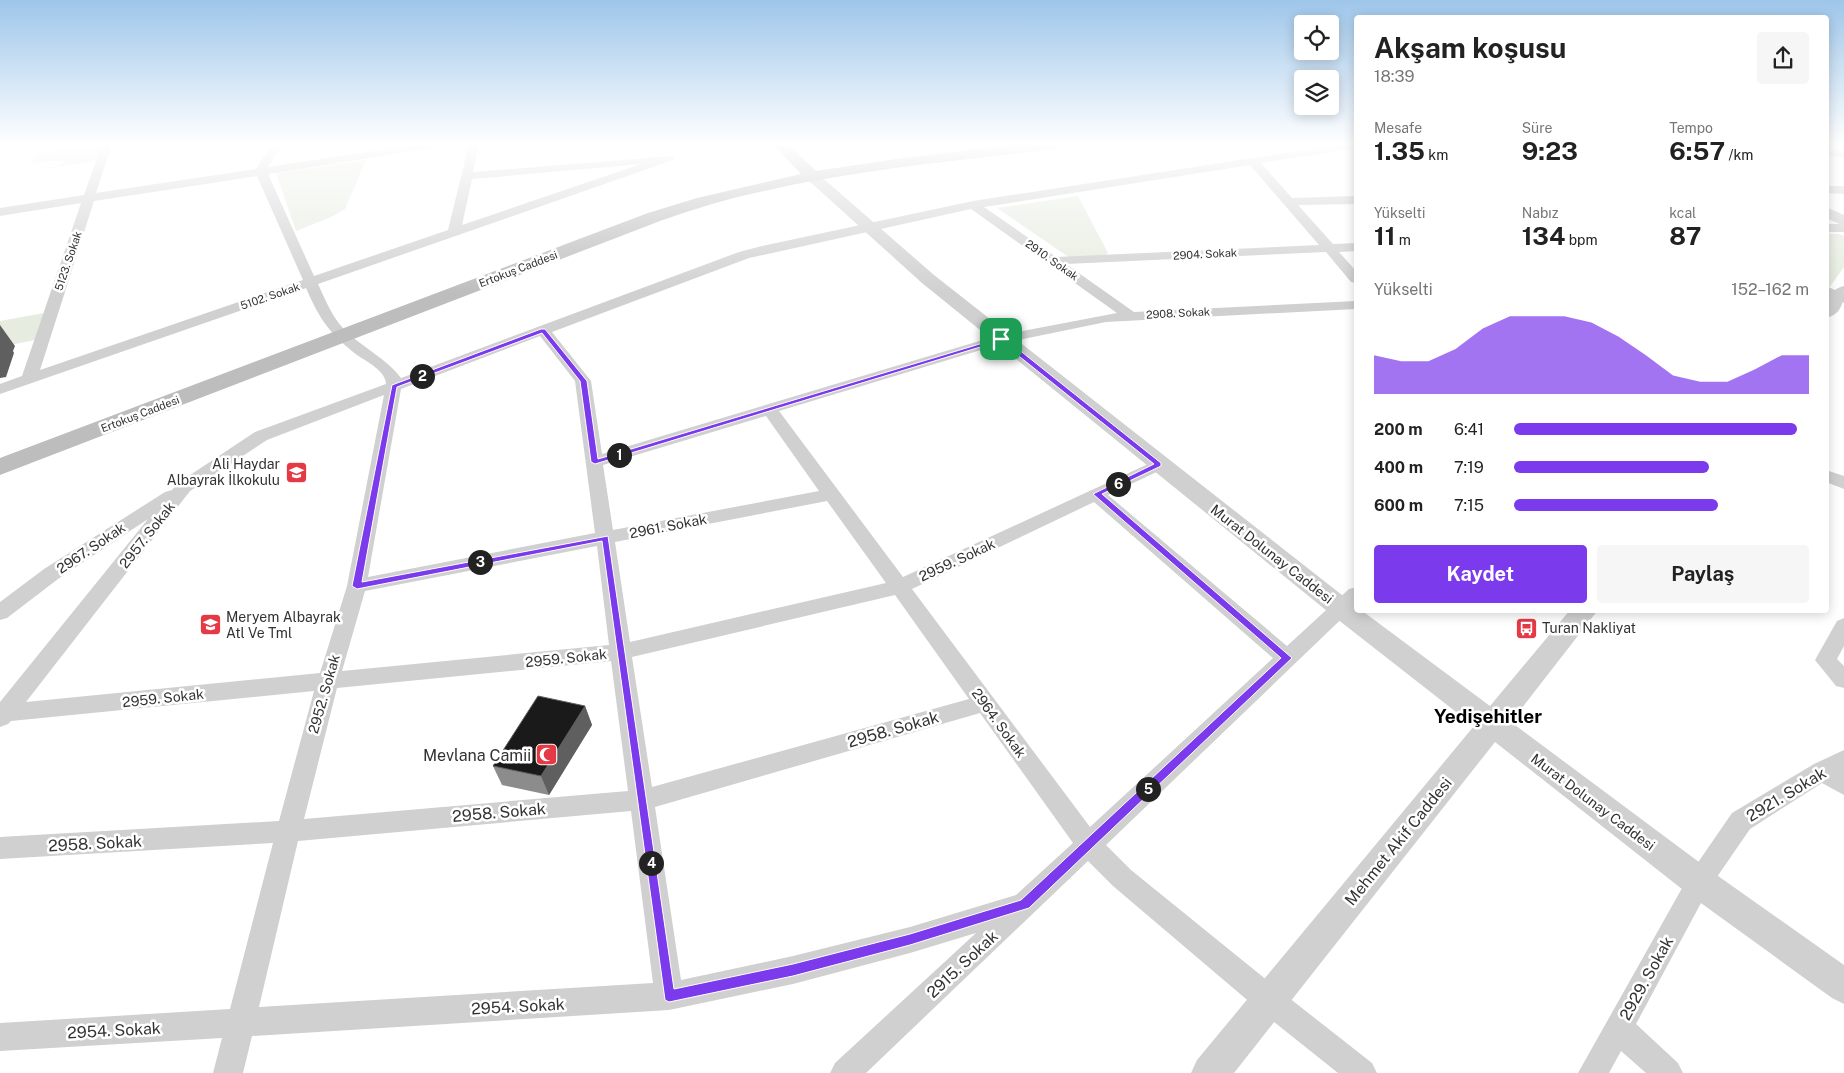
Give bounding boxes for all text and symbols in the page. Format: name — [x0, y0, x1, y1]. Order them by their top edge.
map controls — [1294, 15, 1339, 115]
button: locate — [1294, 15, 1339, 60]
text: Akşam koşusu — [1374, 31, 1567, 64]
button: share — [1757, 32, 1809, 84]
text: 18:39 — [1374, 67, 1414, 86]
button: layers — [1294, 70, 1339, 115]
text: Mesafe — [1374, 120, 1422, 136]
text: Süre — [1522, 120, 1553, 136]
text: Tempo — [1669, 120, 1713, 136]
text: 1.35 — [1374, 136, 1425, 166]
text: 9:23 — [1522, 136, 1578, 166]
text: 6:57 — [1669, 136, 1725, 166]
text: km — [1425, 147, 1448, 163]
text: /km — [1725, 147, 1753, 163]
text: Yükselti — [1374, 205, 1425, 221]
text: Nabız — [1522, 205, 1558, 221]
text: kcal — [1669, 205, 1696, 221]
text: 11 — [1374, 221, 1395, 251]
text: 134 — [1522, 221, 1565, 251]
text: 87 — [1669, 221, 1701, 251]
street label: 5123. Sokak — [52, 230, 84, 292]
text: m — [1395, 232, 1411, 248]
text: bpm — [1565, 232, 1598, 248]
street label: 2910. Sokak — [1023, 237, 1081, 283]
street label: 2904. Sokak — [1173, 246, 1237, 262]
street label: Ertokuş Caddesi — [477, 249, 559, 290]
street label: 5102. Sokak — [239, 280, 301, 312]
text: Yükselti — [1374, 280, 1433, 299]
text: 152–162 m — [1731, 280, 1809, 299]
street label: 2908. Sokak — [1146, 305, 1210, 321]
pin — [980, 318, 1022, 360]
icon: arrive — [987, 325, 1015, 353]
pin: 2 — [410, 364, 434, 388]
text: 2 — [418, 368, 427, 384]
street label: Ertokuş Caddesi — [99, 394, 181, 435]
text: 200 m — [1374, 420, 1423, 439]
text: 6:41 — [1454, 420, 1484, 439]
pin: 1 — [606, 442, 632, 468]
text: 1 — [617, 447, 623, 463]
place label: Ali Haydar Albayrak İlkokulu — [167, 456, 280, 488]
text: 400 m — [1374, 458, 1423, 477]
text: 7:19 — [1454, 458, 1484, 477]
school or university icon: Ali Haydar Albayrak İlkokulu — [284, 460, 308, 484]
pin: 6 — [1106, 472, 1130, 496]
text: 6 — [1114, 476, 1123, 492]
text: 600 m — [1374, 496, 1423, 515]
text: 7:15 — [1454, 496, 1484, 515]
street label: 2957. Sokak — [116, 499, 178, 571]
street label: Murat Dolunay Caddesi — [1208, 501, 1336, 607]
street label: 2961. Sokak — [628, 511, 708, 541]
street label: 2967. Sokak — [54, 519, 128, 577]
street label: 2959. Sokak — [917, 535, 998, 585]
button: Kaydet — [1374, 545, 1587, 603]
button: Paylaş — [1597, 545, 1809, 603]
pin: 3 — [468, 550, 492, 574]
text: 3 — [476, 554, 485, 570]
place label: Meryem Albayrak Atl Ve Tml — [226, 609, 341, 641]
school or university icon: Meryem Albayrak Atl Ve Tml — [198, 613, 222, 637]
bus stop icon: Turan Nakliyat — [1514, 616, 1538, 640]
place label: Turan Nakliyat — [1542, 620, 1636, 636]
street label: 2959. Sokak — [524, 646, 608, 670]
street label: 2952. Sokak — [305, 653, 343, 735]
street label: 2964. Sokak — [969, 685, 1030, 761]
street label: 2959. Sokak — [121, 686, 205, 710]
district label: Yedişehitler — [1434, 705, 1542, 727]
street label: 2958. Sokak — [845, 707, 941, 752]
mosque icon: Mevlana Camii — [535, 743, 559, 767]
place label: Mevlana Camii — [423, 746, 531, 765]
street label: Murat Dolunay Caddesi — [1528, 750, 1658, 854]
street label: 2921. Sokak — [1743, 763, 1829, 826]
street label: Mehmet Akif Caddesi — [1341, 773, 1456, 909]
pin: 5 — [1136, 776, 1160, 802]
text: 5 — [1144, 781, 1153, 797]
street label: 2958. Sokak — [451, 799, 547, 826]
street label: 2958. Sokak — [48, 832, 142, 855]
pin: 4 — [638, 850, 664, 876]
text: 4 — [647, 855, 656, 871]
street label: 2915. Sokak — [923, 927, 1002, 1002]
street label: 2929. Sokak — [1616, 933, 1677, 1023]
street label: 2954. Sokak — [471, 995, 565, 1018]
street label: 2954. Sokak — [67, 1019, 161, 1042]

